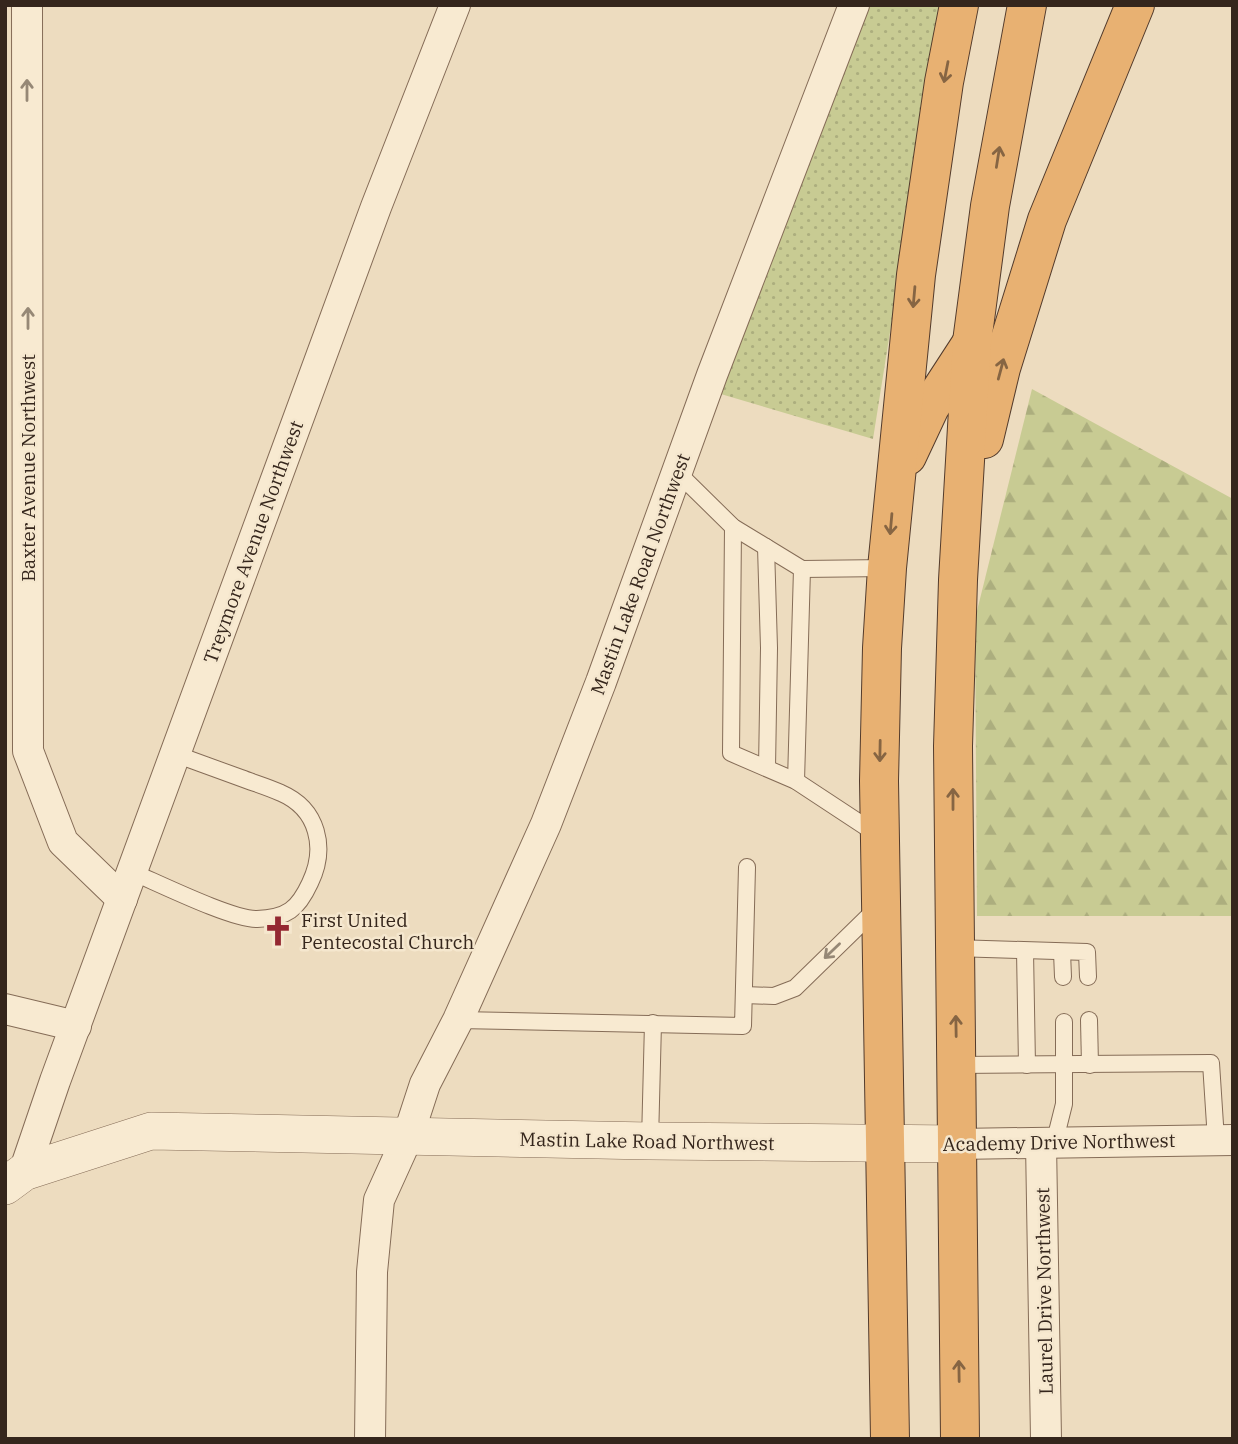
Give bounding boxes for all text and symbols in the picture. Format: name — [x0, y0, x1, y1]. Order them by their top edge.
one-way arrow — [939, 60, 952, 83]
one-way arrow — [20, 79, 34, 102]
one-way arrow — [992, 146, 1005, 169]
one-way arrow — [907, 286, 920, 308]
one-way arrow — [21, 306, 35, 329]
street label: Baxter Avenue Northwest — [16, 354, 40, 582]
one-way arrow — [995, 358, 1008, 381]
street label: Treymore Avenue Northwest — [198, 417, 308, 667]
street label: Mastin Lake Road Northwest — [585, 450, 695, 698]
one-way arrow — [885, 512, 898, 535]
one-way arrow — [873, 739, 887, 762]
one-way arrow — [946, 788, 960, 811]
place label: First United Pentecostal Church — [301, 908, 475, 954]
church icon: First United Pentecostal Church — [261, 914, 295, 948]
one-way arrow — [824, 943, 841, 960]
one-way arrow — [949, 1015, 963, 1038]
street label: Mastin Lake Road Northwest — [519, 1127, 775, 1155]
street label: Academy Drive Northwest — [942, 1128, 1176, 1156]
street label: Laurel Drive Northwest — [1030, 1187, 1058, 1395]
one-way arrow — [952, 1359, 966, 1382]

